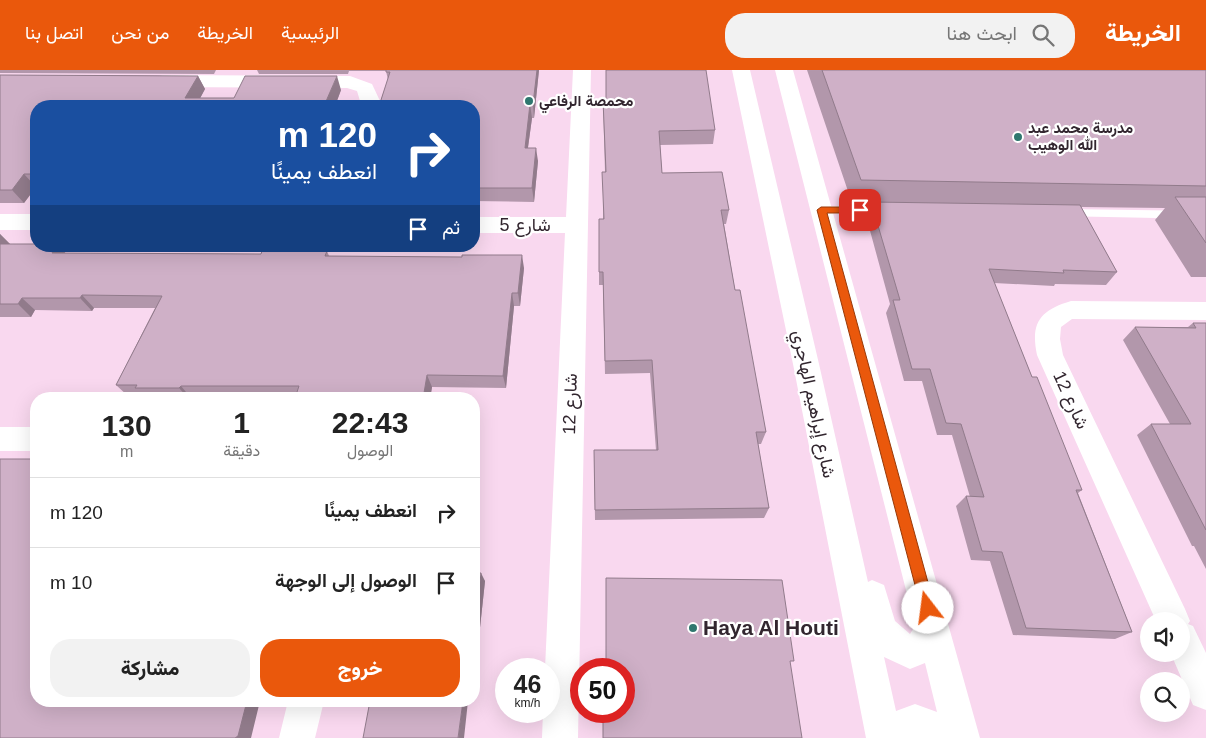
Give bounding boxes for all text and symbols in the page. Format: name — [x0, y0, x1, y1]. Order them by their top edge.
search box — [725, 13, 1075, 58]
text: الخريطة — [1105, 19, 1181, 46]
icon: search — [1029, 21, 1057, 49]
text: اتصل بنا — [25, 23, 83, 43]
text: من نحن — [111, 23, 169, 43]
text: الخريطة — [197, 23, 253, 43]
text: الرئيسية — [281, 23, 339, 43]
text: ابحث هنا — [947, 23, 1017, 44]
place label: محمصة الرفاعي — [539, 92, 633, 114]
marker: محمصة الرفاعي — [523, 95, 535, 107]
text: 120 m — [278, 115, 377, 154]
place label: مدرسة محمد عبد الله الوهيب — [1028, 119, 1133, 154]
icon: right — [395, 120, 460, 185]
marker: مدرسة محمد عبد الله الوهيب — [1012, 131, 1024, 143]
text: انعطف يمينًا — [271, 159, 377, 184]
pin — [839, 189, 881, 231]
icon: arrive — [846, 196, 874, 224]
icon: arrive — [404, 215, 432, 243]
street label: شارع 5 — [499, 215, 551, 237]
text: ثم — [442, 217, 460, 238]
street label: شارع إبراهيم الهاجري — [784, 328, 839, 481]
street label: شارع 12 — [1047, 368, 1093, 433]
street label: شارع 12 — [559, 373, 583, 435]
text: 1 — [233, 406, 250, 439]
text: 22:43 — [332, 406, 408, 439]
text: 130 — [102, 409, 152, 442]
text: دقيقة — [223, 442, 260, 459]
text: الوصول — [347, 442, 393, 459]
text: m — [120, 443, 133, 460]
icon: right — [432, 499, 460, 527]
text: انعطف يمينًا — [324, 500, 417, 521]
text: 120 m — [50, 502, 103, 523]
icon: arrive — [432, 569, 460, 597]
text: الوصول إلى الوجهة — [275, 570, 417, 591]
text: 10 m — [50, 572, 92, 593]
position arrow — [901, 581, 953, 633]
map controls — [1140, 612, 1190, 722]
button: sound — [1140, 612, 1190, 662]
place label: Haya Al Houti — [703, 616, 839, 639]
marker: Haya Al Houti — [687, 622, 699, 634]
button: مشاركة — [50, 639, 250, 697]
button: خروج — [260, 639, 460, 697]
speed limit sign: 50 — [570, 658, 635, 723]
text: 46 — [514, 670, 541, 698]
button: search — [1140, 672, 1190, 722]
text: km/h — [514, 696, 541, 710]

